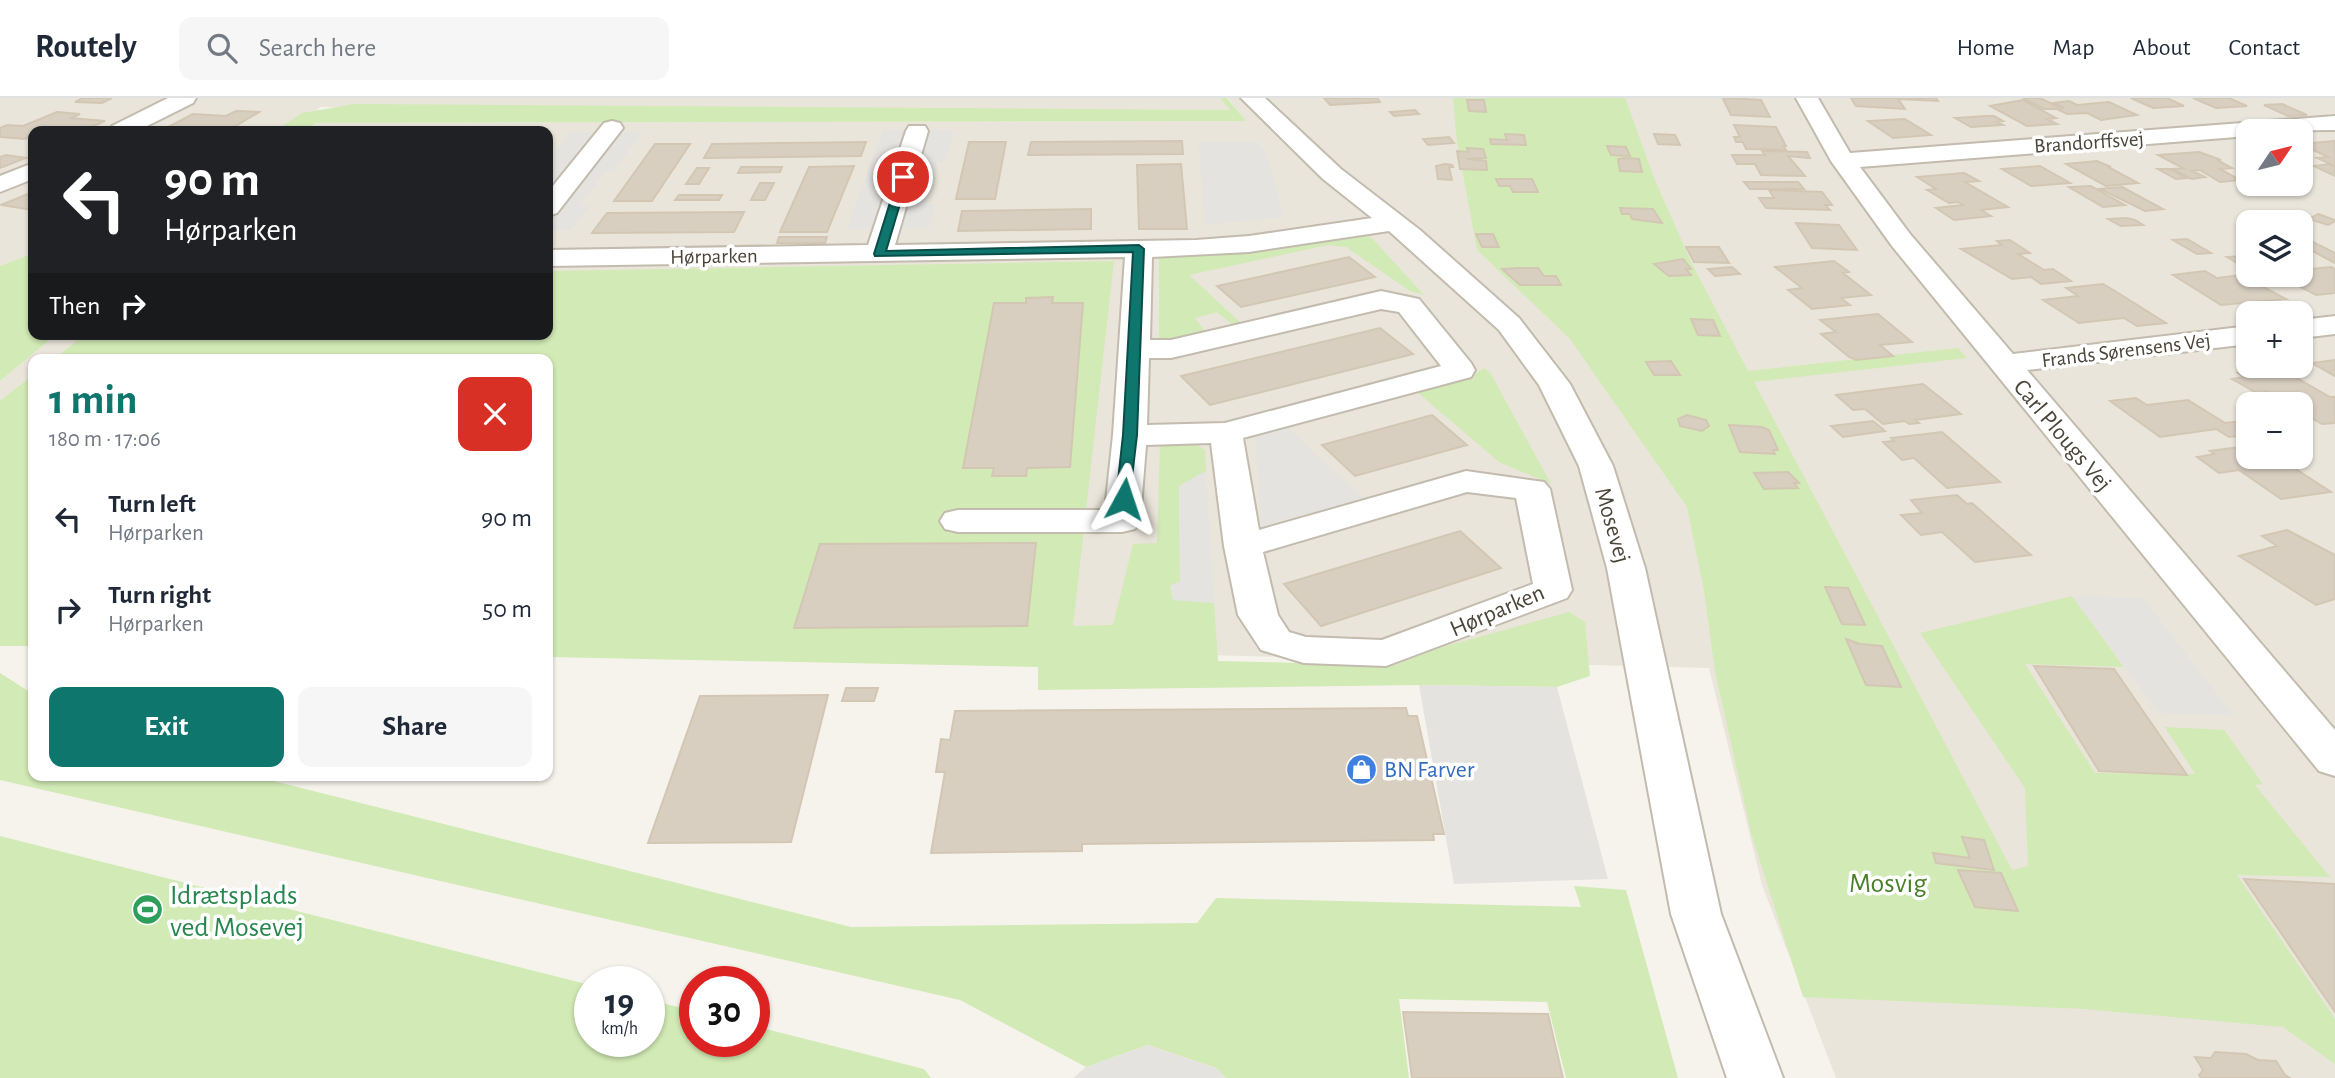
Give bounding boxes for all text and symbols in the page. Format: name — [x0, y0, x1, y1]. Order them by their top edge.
search box — [179, 17, 669, 80]
icon: search — [203, 29, 241, 67]
text: Routely — [35, 31, 137, 64]
text: Search here — [259, 35, 376, 61]
text: Home — [1957, 36, 2015, 60]
text: Map — [2053, 36, 2095, 60]
text: About — [2133, 36, 2190, 60]
text: Contact — [2228, 36, 2300, 60]
north arrow — [2236, 119, 2314, 196]
map controls — [2236, 119, 2313, 469]
street label: Brandorffsvej — [2033, 128, 2145, 157]
pin — [873, 147, 933, 207]
icon: left — [49, 154, 140, 245]
text: 90 m — [164, 156, 260, 205]
icon: arrive — [884, 158, 922, 196]
button: layers — [2236, 210, 2313, 287]
text: Hørparken — [164, 214, 297, 246]
street label: Hørparken — [670, 245, 758, 268]
icon: right — [114, 287, 152, 325]
text: Then — [49, 293, 100, 319]
button: + — [2236, 301, 2313, 378]
street label: Frands Sørensens Vej — [2040, 330, 2212, 371]
street label: Carl Plougs Vej — [2009, 375, 2116, 496]
button: close — [458, 377, 532, 451]
text: 1 min — [49, 379, 138, 421]
button: − — [2236, 392, 2313, 469]
text: 180 m · 17:06 — [49, 428, 161, 451]
position arrow — [1087, 462, 1161, 536]
street label: Mosevej — [1590, 485, 1634, 566]
text: Turn left — [108, 491, 196, 517]
icon: left — [49, 500, 87, 538]
text: 90 m — [481, 505, 532, 531]
text: Hørparken — [108, 522, 204, 545]
street label: Hørparken — [1447, 580, 1548, 642]
text: Turn right — [108, 582, 211, 608]
icon: right — [49, 591, 87, 629]
text: 50 m — [482, 596, 532, 622]
text: Hørparken — [108, 613, 204, 636]
button: Exit — [49, 687, 284, 767]
button: Share — [298, 687, 532, 767]
shop icon: BN Farver — [1344, 752, 1378, 786]
place label: BN Farver — [1384, 758, 1475, 782]
park label: Mosvig — [1849, 870, 1927, 898]
place label: Idrætsplads ved Mosevej — [170, 882, 304, 942]
sports icon: Idrætsplads ved Mosevej — [130, 893, 164, 927]
speed limit sign: 30 — [679, 966, 770, 1057]
text: 19 — [605, 985, 634, 1020]
text: km/h — [601, 1020, 638, 1038]

